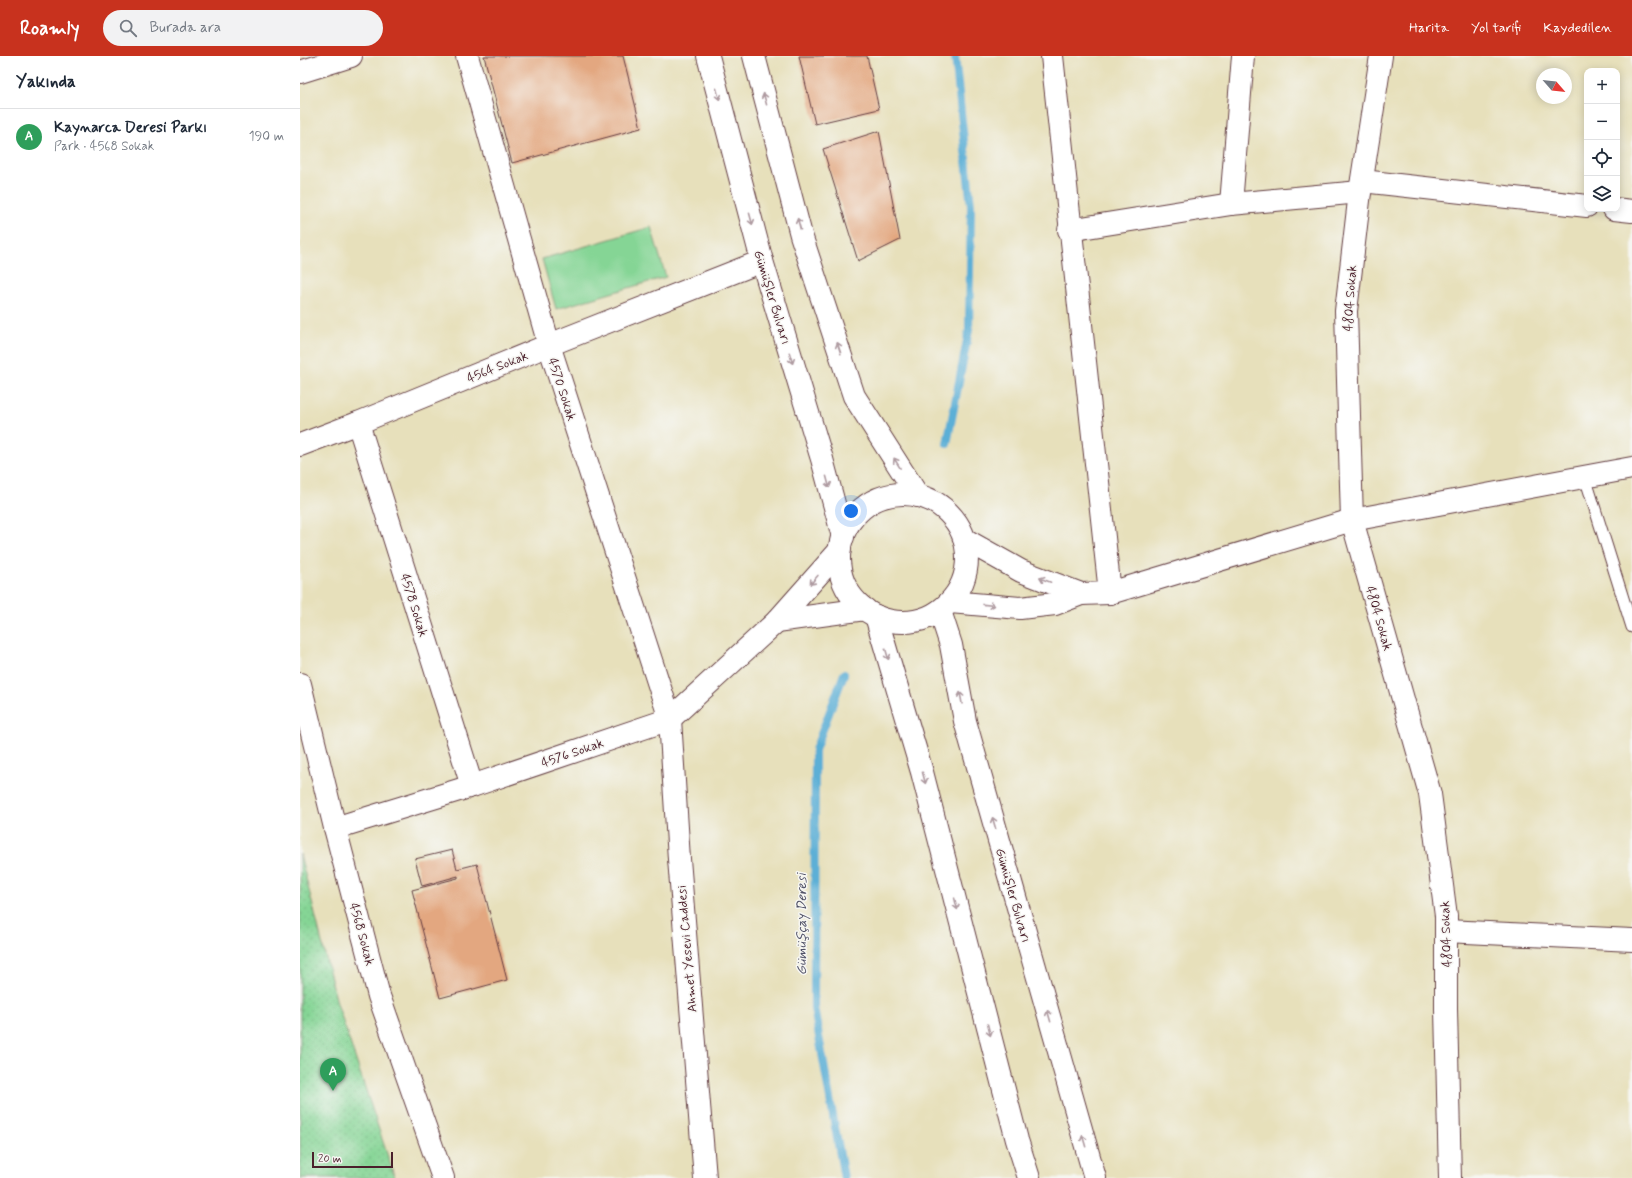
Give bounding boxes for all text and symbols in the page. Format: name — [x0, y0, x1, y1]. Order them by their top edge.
search box — [103, 10, 383, 46]
text: Roamly — [20, 16, 79, 41]
icon: search — [117, 17, 139, 39]
text: Burada ara — [149, 18, 221, 38]
text: Harita — [1409, 19, 1449, 37]
text: Yol tarifi — [1471, 19, 1521, 37]
text: Kaydedilen — [1543, 19, 1612, 37]
north arrow — [1536, 68, 1572, 104]
map controls — [1584, 68, 1620, 212]
button: + — [1584, 68, 1620, 104]
text: Yakında — [16, 71, 76, 93]
one-way arrow — [714, 87, 722, 100]
one-way arrow — [761, 92, 769, 105]
button: − — [1584, 104, 1620, 140]
text: Kaynarca Deresi Parkı — [54, 118, 207, 138]
text: A — [25, 128, 33, 145]
text: 190 m — [249, 128, 284, 145]
text: Park · 4568 Sokak — [54, 138, 154, 155]
button: locate — [1584, 140, 1620, 176]
button: layers — [1584, 176, 1620, 212]
one-way arrow — [747, 213, 755, 226]
one-way arrow — [794, 218, 802, 231]
street label: Gümüşler Bulvarı — [749, 248, 794, 347]
street label: 4804 Sokak — [1340, 264, 1361, 332]
one-way arrow — [834, 342, 842, 354]
street label: 4564 Sokak — [464, 347, 531, 387]
one-way arrow — [788, 351, 795, 364]
street label: 4570 Sokak — [543, 356, 580, 424]
one-way arrow — [893, 458, 901, 469]
one-way arrow — [825, 475, 832, 488]
your location — [841, 501, 861, 521]
street label: 4578 Sokak — [396, 572, 431, 640]
one-way arrow — [810, 574, 819, 585]
one-way arrow — [1039, 576, 1051, 584]
street label: 4804 Sokak — [1361, 584, 1396, 653]
one-way arrow — [982, 602, 995, 609]
one-way arrow — [884, 647, 891, 660]
one-way arrow — [956, 692, 964, 705]
street label: 4576 Sokak — [539, 735, 606, 772]
one-way arrow — [921, 771, 928, 784]
one-way arrow — [990, 817, 997, 830]
street label: Gümüşler Bulvarı — [991, 846, 1034, 945]
water label: Gümüşçay Deresi — [793, 872, 811, 975]
street label: Ahmet Yesevi Caddesi — [673, 885, 702, 1013]
one-way arrow — [953, 897, 961, 910]
street label: 4804 Sokak — [1437, 900, 1456, 967]
street label: 4568 Sokak — [345, 901, 378, 968]
one-way arrow — [1045, 1009, 1052, 1022]
one-way arrow — [985, 1023, 993, 1036]
pin: A — [320, 1058, 346, 1091]
one-way arrow — [1080, 1134, 1087, 1147]
scale bar — [312, 1150, 393, 1169]
text: 20 m — [318, 1152, 341, 1166]

